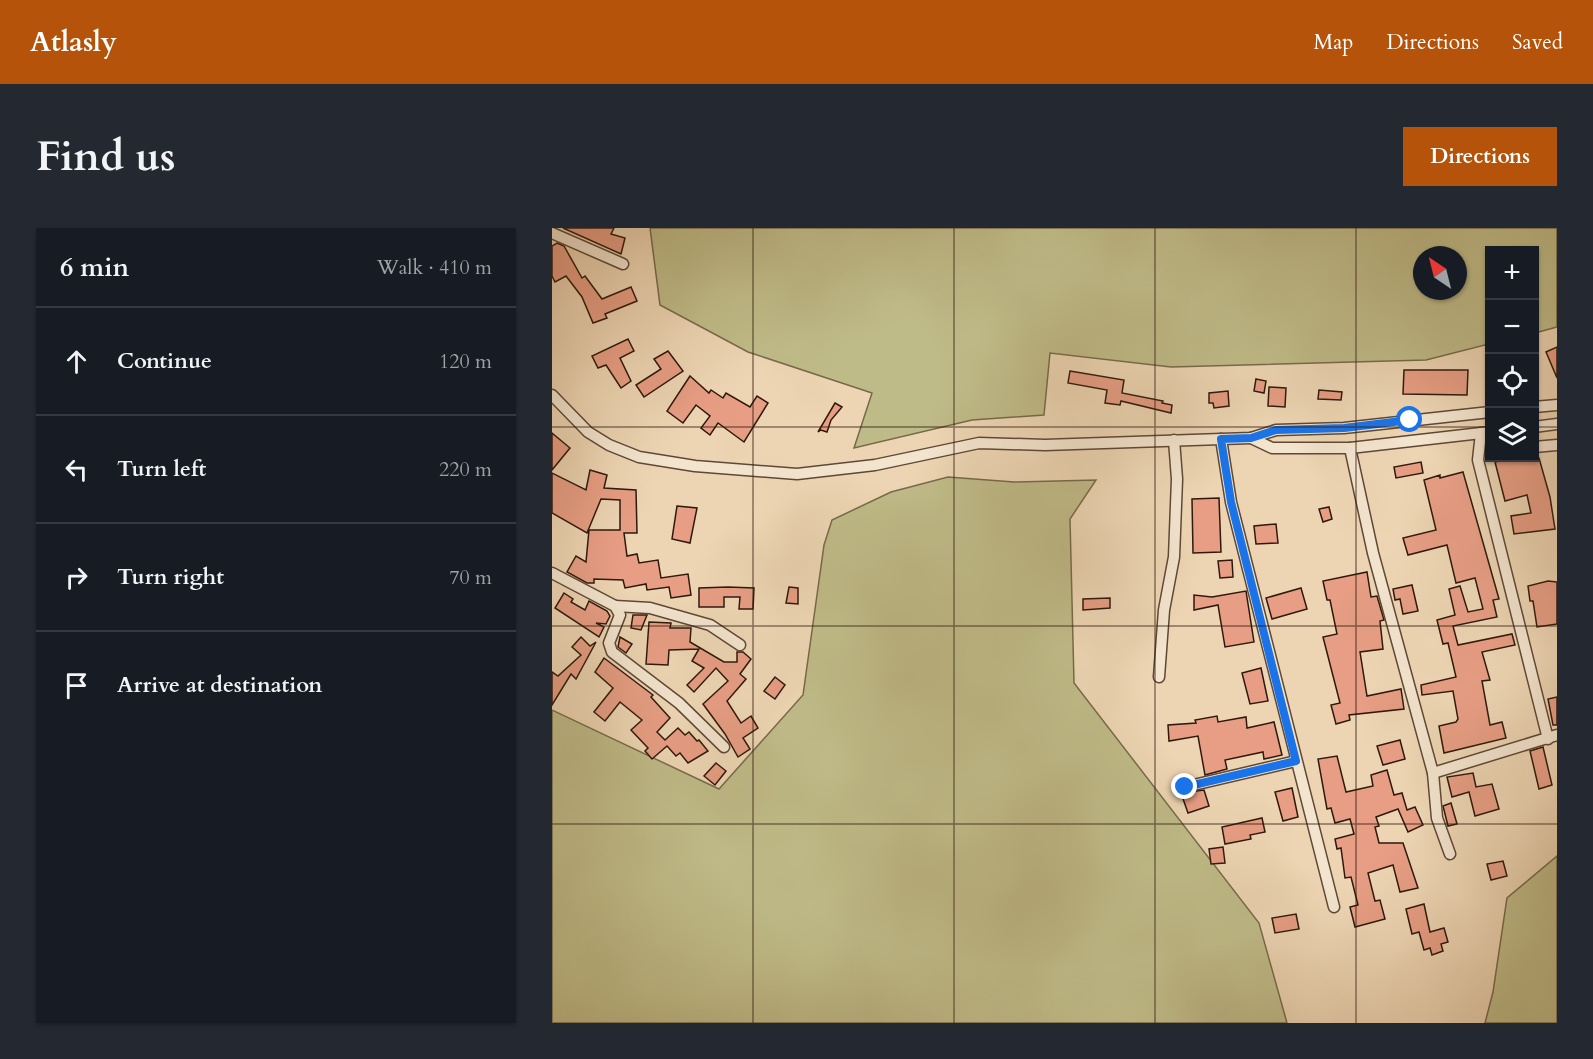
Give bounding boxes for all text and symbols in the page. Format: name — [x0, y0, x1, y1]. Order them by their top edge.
text: Atlasly — [30, 23, 117, 61]
text: Map — [1313, 28, 1353, 57]
text: Directions — [1386, 28, 1479, 57]
text: Saved — [1512, 28, 1563, 57]
button: Directions — [1403, 127, 1557, 186]
text: Find us — [36, 128, 176, 185]
north arrow — [1413, 246, 1467, 300]
map controls — [1485, 246, 1539, 462]
button: + — [1485, 246, 1539, 300]
text: 6 min — [60, 250, 129, 285]
text: Walk · 410 m — [377, 254, 492, 281]
button: − — [1485, 300, 1539, 354]
icon: ahead — [60, 345, 93, 378]
text: Continue — [117, 346, 212, 376]
text: 120 m — [439, 348, 492, 375]
button: locate — [1485, 354, 1539, 408]
route start — [1396, 406, 1422, 432]
button: layers — [1485, 408, 1539, 462]
icon: left — [60, 453, 93, 486]
text: Turn left — [117, 454, 206, 484]
text: 220 m — [439, 456, 492, 483]
icon: right — [60, 561, 93, 594]
text: Turn right — [117, 562, 224, 592]
text: 70 m — [449, 564, 492, 591]
icon: arrive — [60, 669, 93, 702]
text: Arrive at destination — [117, 670, 322, 700]
route end — [1171, 773, 1197, 799]

